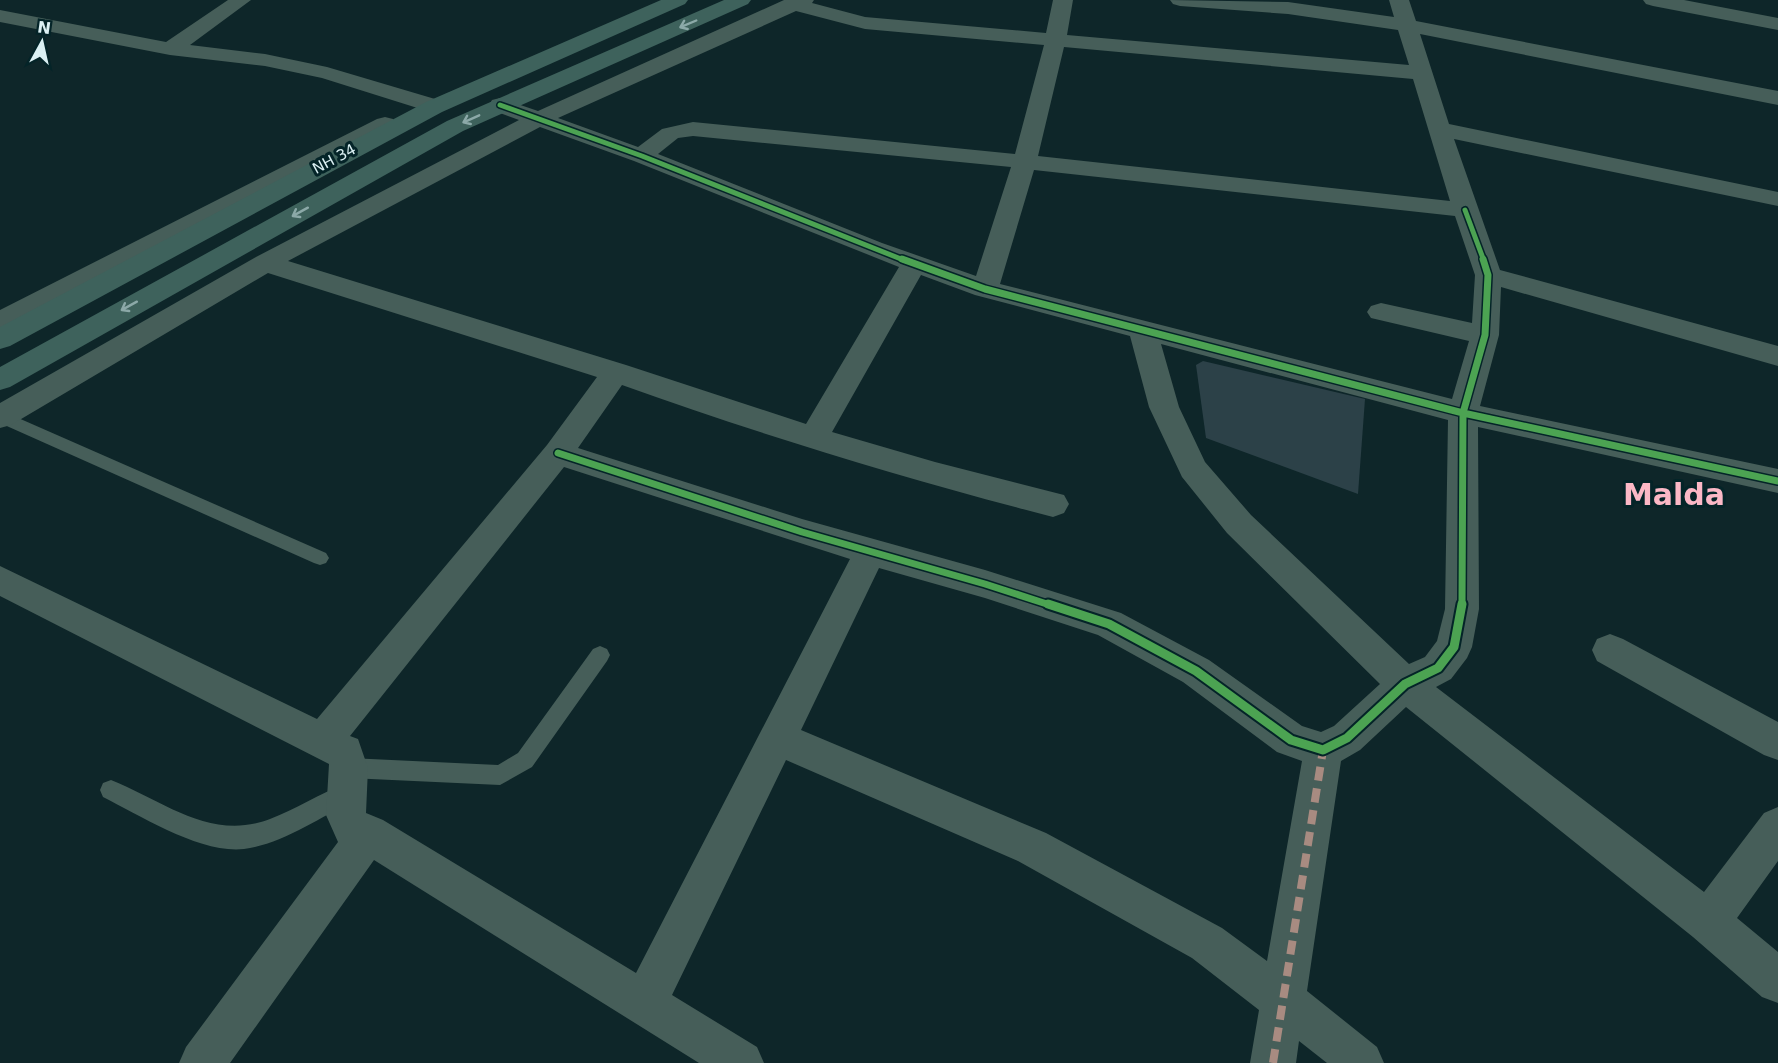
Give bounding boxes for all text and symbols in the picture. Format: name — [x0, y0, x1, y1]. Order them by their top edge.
north arrow — [12, 12, 72, 72]
text: N — [36, 17, 52, 38]
one-way arrow — [680, 19, 698, 30]
one-way arrow — [462, 113, 480, 125]
street label: NH 34 — [309, 140, 359, 178]
one-way arrow — [292, 206, 309, 218]
one-way arrow — [121, 301, 138, 313]
district label: Malda — [1623, 477, 1725, 512]

